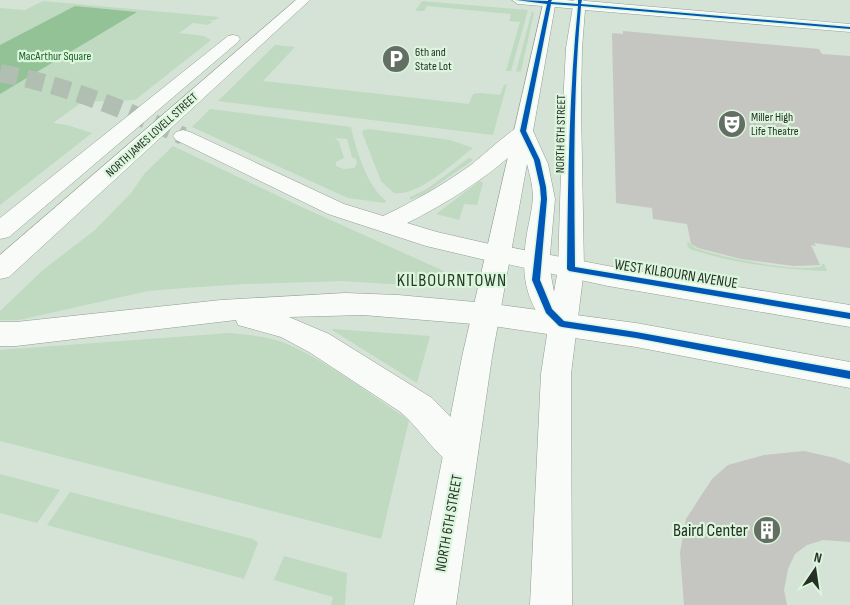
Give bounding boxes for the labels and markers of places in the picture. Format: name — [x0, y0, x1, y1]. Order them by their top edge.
parking icon: 6th and State Lot — [381, 44, 411, 74]
place label: 6th and State Lot — [415, 45, 452, 74]
theatre icon: Miller High Life Theatre — [717, 109, 747, 139]
place label: Miller High Life Theatre — [751, 110, 799, 139]
building icon: Baird Center — [752, 515, 782, 545]
place label: Baird Center — [673, 520, 748, 541]

